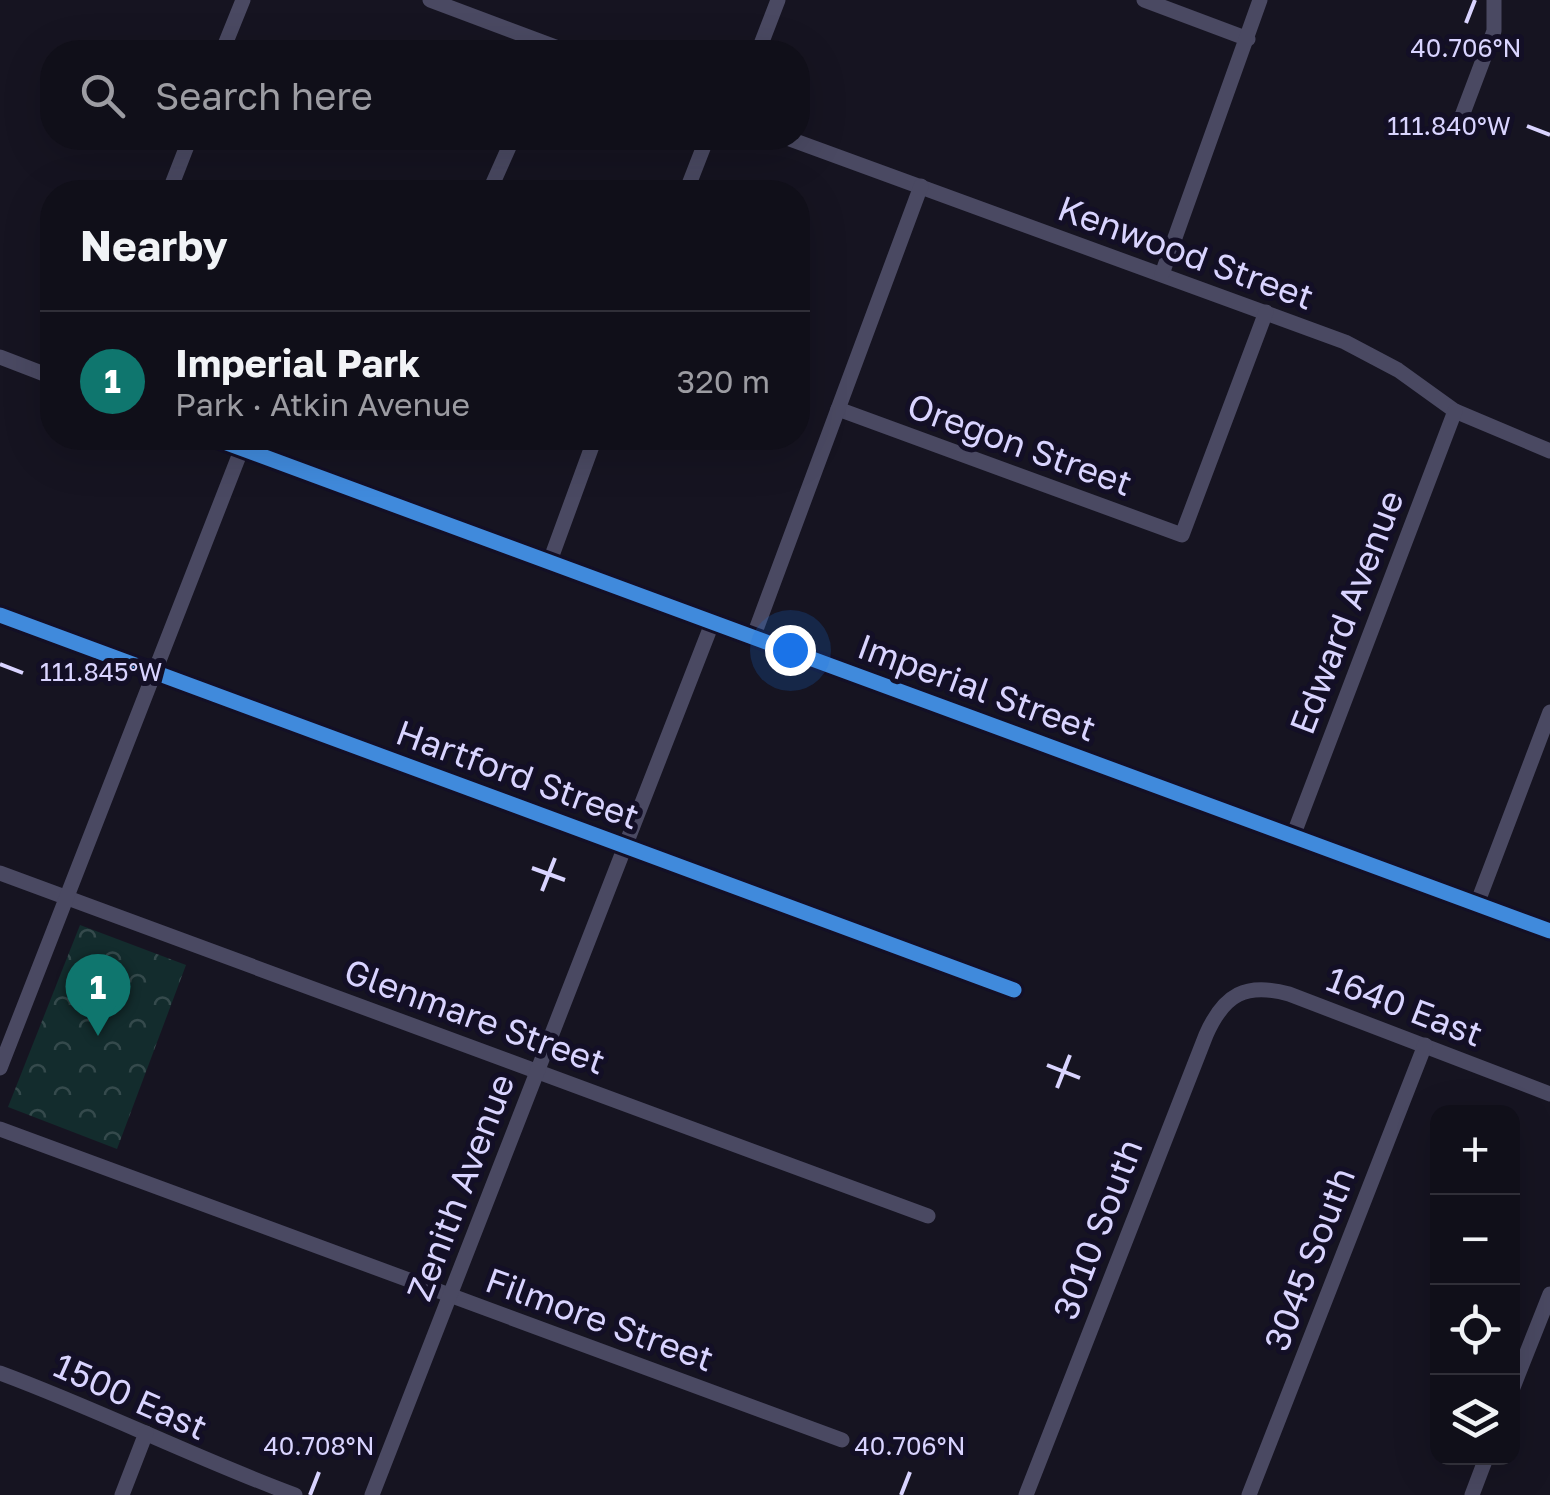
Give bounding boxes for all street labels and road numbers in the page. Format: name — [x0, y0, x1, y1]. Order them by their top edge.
street label: Kenwood Street — [1053, 186, 1319, 318]
street label: Oregon Street — [902, 384, 1138, 504]
street label: Edward Avenue — [1280, 484, 1412, 740]
street label: Imperial Street — [852, 624, 1102, 750]
street label: Hartford Street — [391, 711, 645, 837]
street label: Glenmare Street — [339, 949, 611, 1083]
street label: 1640 East — [1321, 957, 1489, 1055]
street label: Zenith Avenue — [398, 1068, 522, 1306]
street label: 3010 South — [1043, 1133, 1151, 1325]
street label: 3045 South — [1255, 1162, 1363, 1356]
street label: Filmore Street — [480, 1258, 720, 1380]
street label: 1500 East — [48, 1344, 214, 1448]

